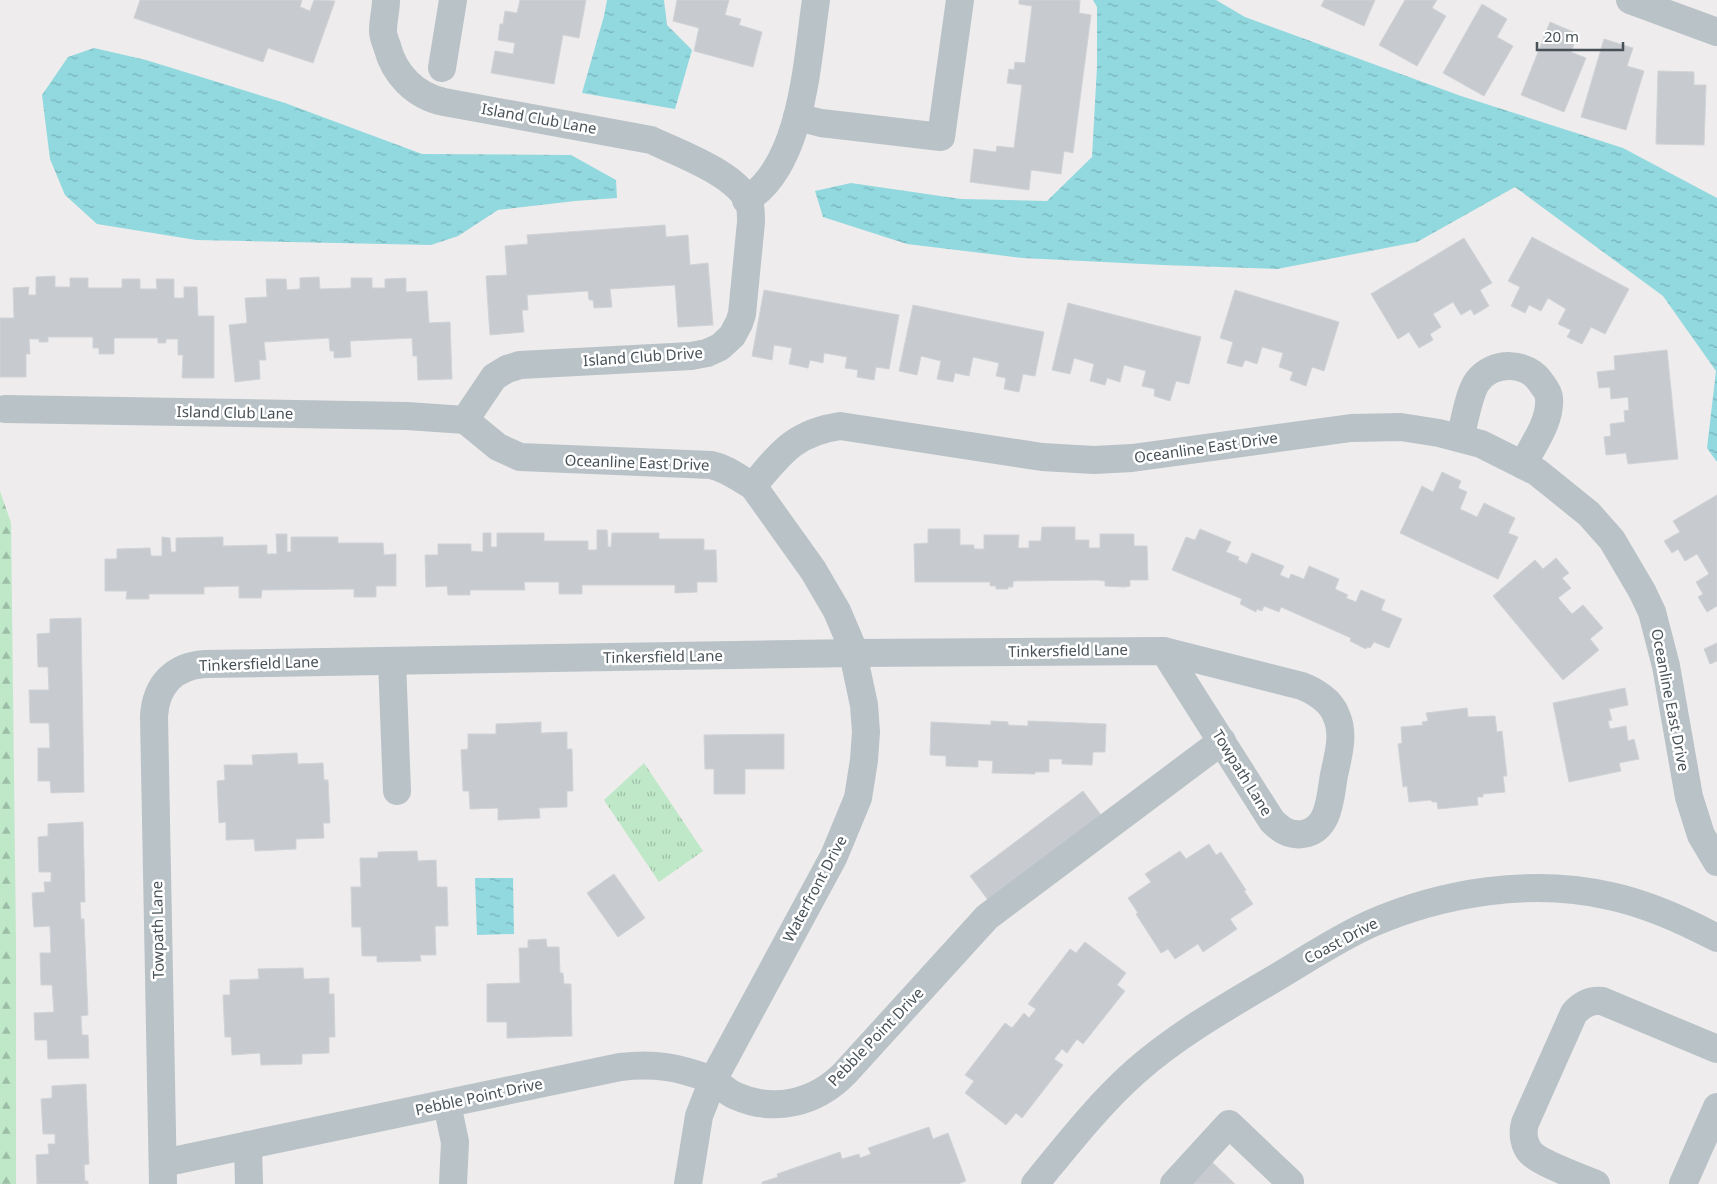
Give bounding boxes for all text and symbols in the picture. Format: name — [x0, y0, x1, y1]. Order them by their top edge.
scale bar — [1537, 20, 1623, 52]
text: 20 m — [1544, 26, 1579, 46]
street label: Island Club Lane — [480, 98, 598, 138]
street label: Island Club Drive — [582, 342, 703, 370]
street label: Island Club Lane — [177, 401, 294, 423]
street label: Oceanline East Drive — [1133, 427, 1279, 467]
street label: Oceanline East Drive — [564, 449, 710, 475]
street label: Oceanline East Drive — [1647, 627, 1695, 773]
street label: Tinkersfield Lane — [1008, 639, 1128, 661]
street label: Tinkersfield Lane — [603, 645, 723, 667]
street label: Tinkersfield Lane — [199, 651, 319, 675]
street label: Towpath Lane — [1208, 726, 1277, 819]
street label: Waterfront Drive — [778, 832, 851, 945]
street label: Towpath Lane — [146, 881, 168, 979]
street label: Coast Drive — [1300, 912, 1381, 968]
street label: Pebble Point Drive — [823, 983, 928, 1090]
street label: Pebble Point Drive — [413, 1073, 544, 1119]

